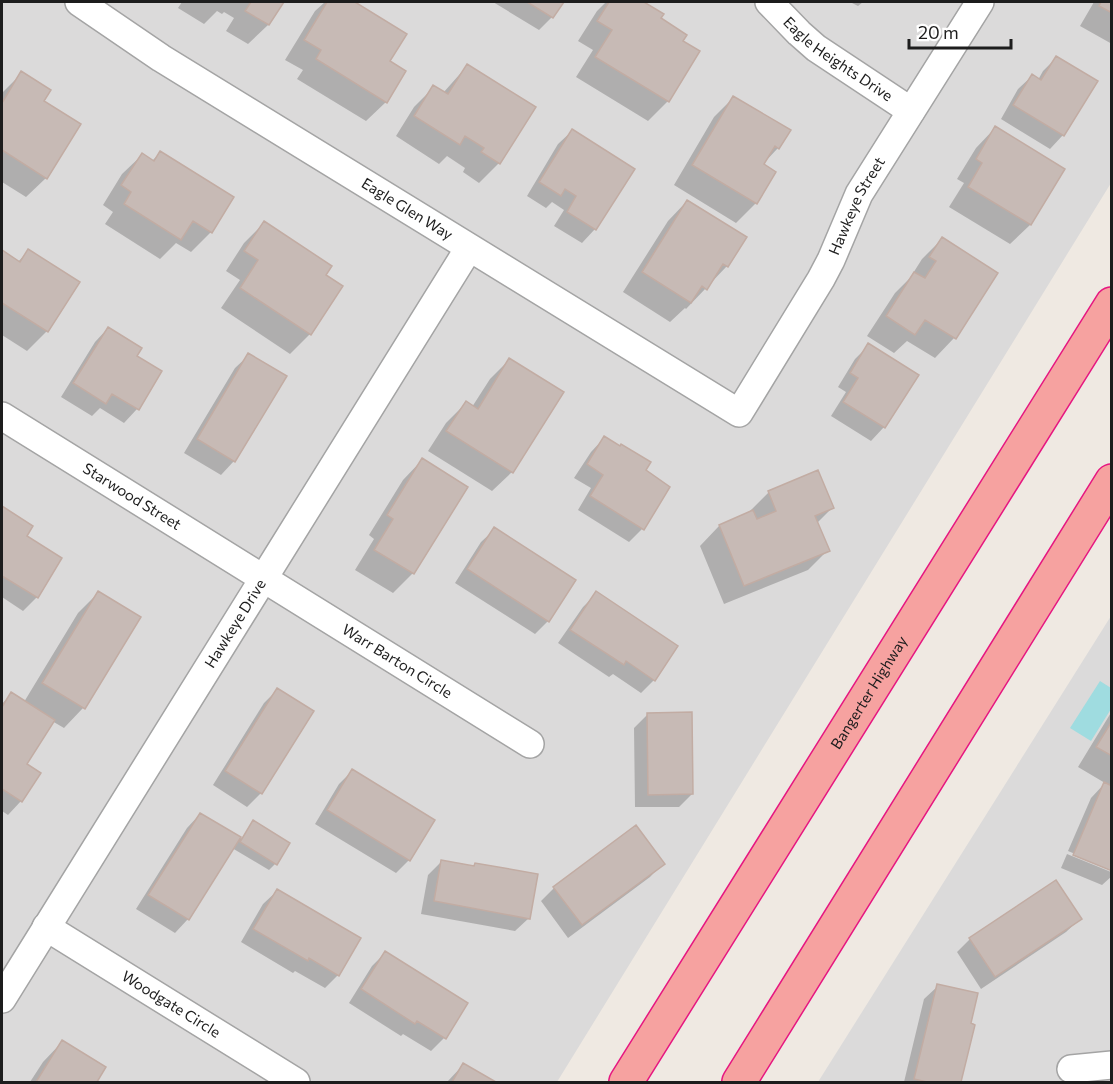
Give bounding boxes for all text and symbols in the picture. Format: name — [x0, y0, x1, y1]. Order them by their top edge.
street label: Eagle Heights Drive — [780, 12, 897, 104]
scale bar — [909, 12, 1011, 50]
text: 20 m — [918, 21, 959, 43]
street label: Hawkeye Street — [824, 153, 888, 257]
street label: Eagle Glen Way — [359, 173, 457, 243]
street label: Starwood Street — [80, 459, 185, 533]
street label: Hawkeye Drive — [200, 575, 269, 671]
street label: Warr Barton Circle — [339, 620, 456, 702]
street label: Bangerter Highway — [826, 632, 911, 752]
street label: Woodgate Circle — [119, 966, 224, 1041]

